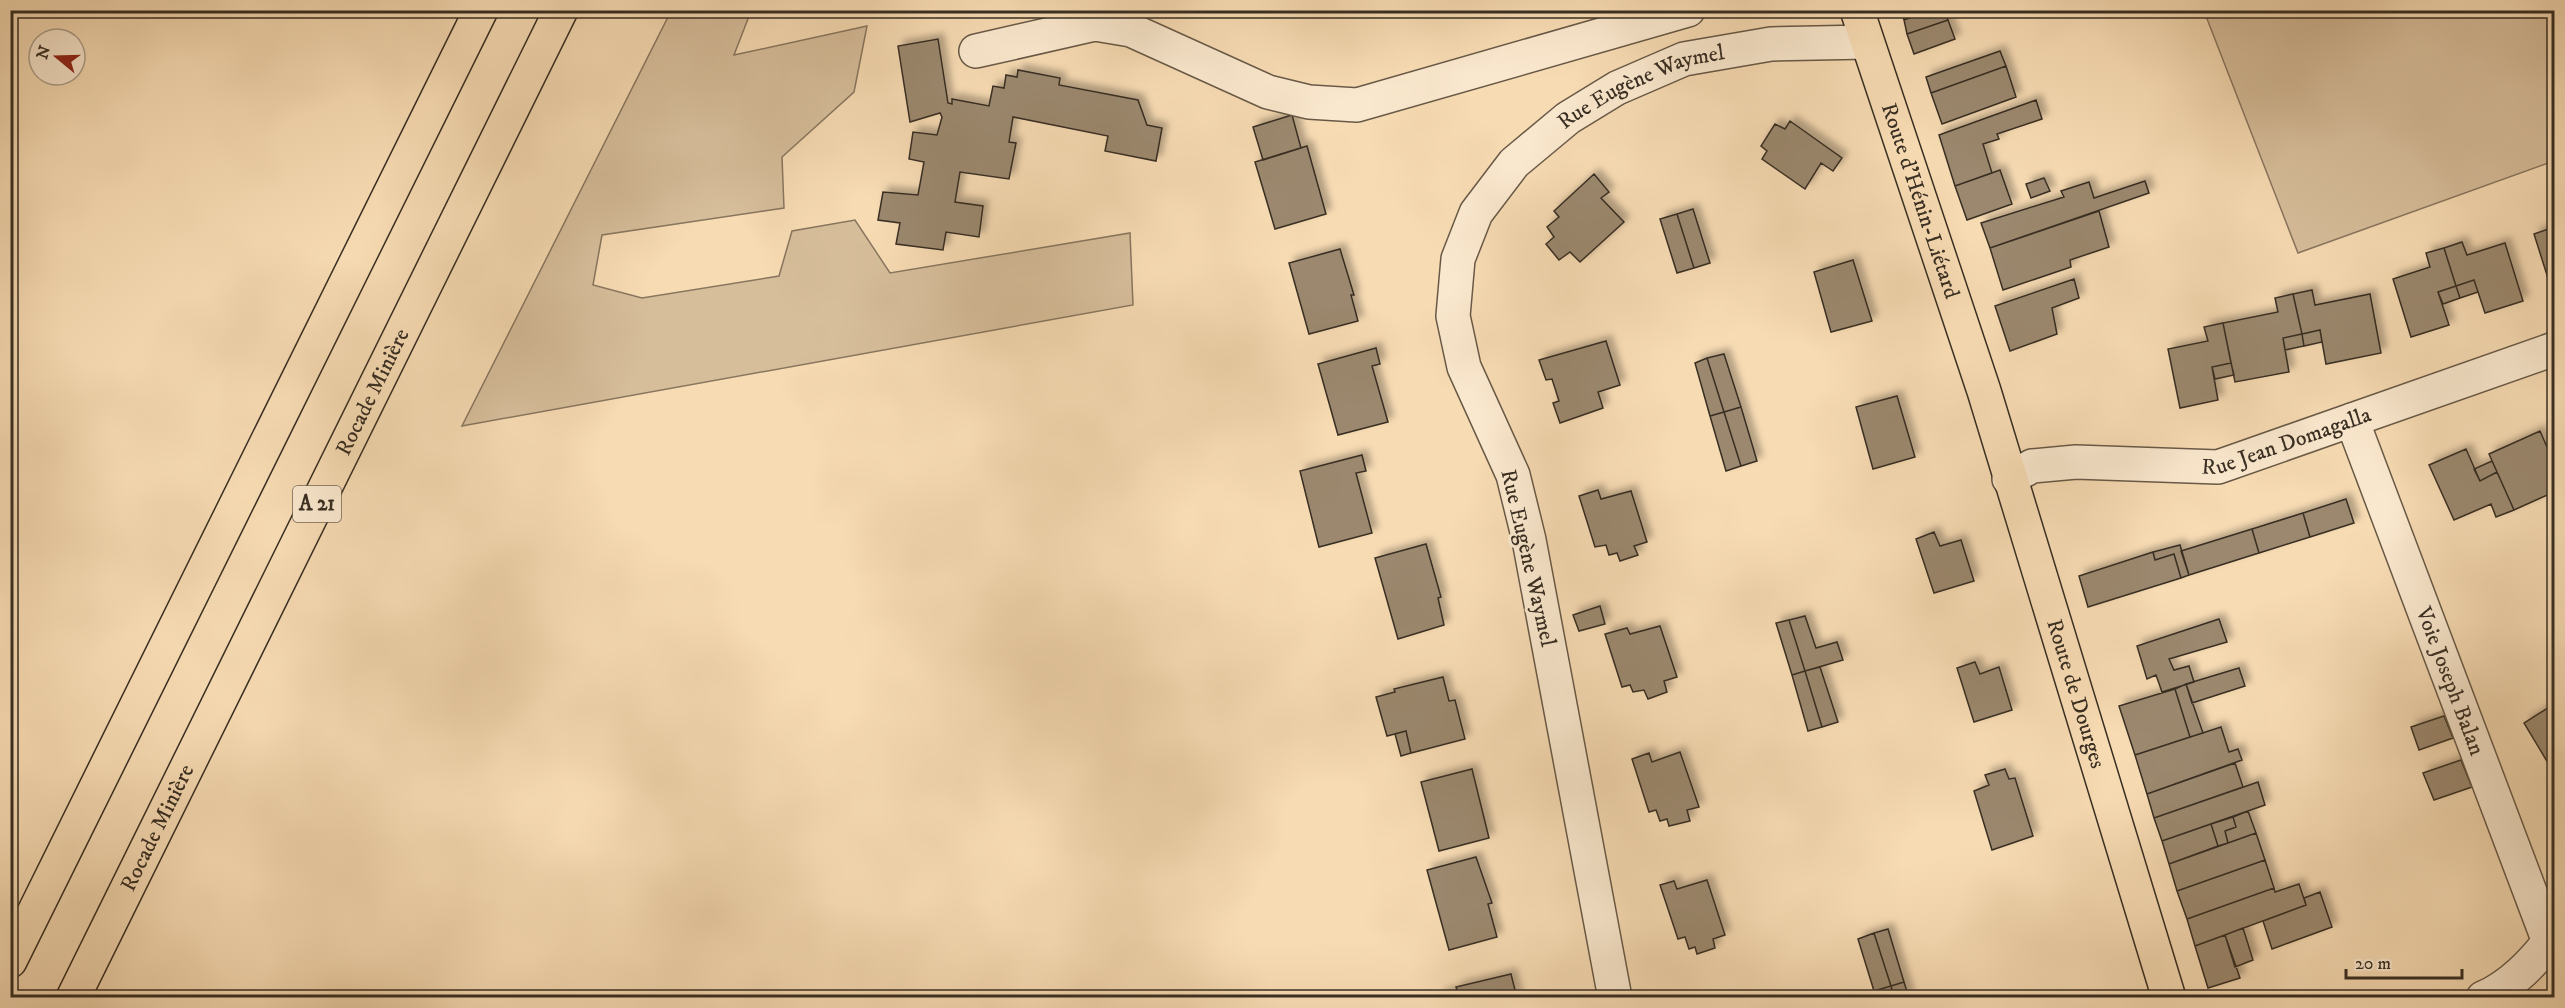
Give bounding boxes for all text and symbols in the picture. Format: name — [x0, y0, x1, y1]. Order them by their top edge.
north arrow — [27, 27, 87, 87]
street label: Rue Eugène Waymel — [1552, 39, 1727, 135]
text: N — [32, 43, 55, 62]
street label: Route d'Hénin-Liétard — [1875, 99, 1966, 302]
street label: Rocade Minière — [330, 324, 415, 460]
street label: Rue Jean Domagalla — [2201, 401, 2375, 480]
street label: Rue Eugène Waymel — [1494, 467, 1562, 650]
road number: A 21 — [293, 486, 341, 522]
street label: Voie Joseph Balan — [2410, 602, 2491, 759]
street label: Route de Dourges — [2041, 616, 2112, 772]
street label: Rocade Minière — [114, 760, 200, 896]
scale bar — [2346, 942, 2462, 980]
text: 20 m — [2355, 953, 2391, 975]

